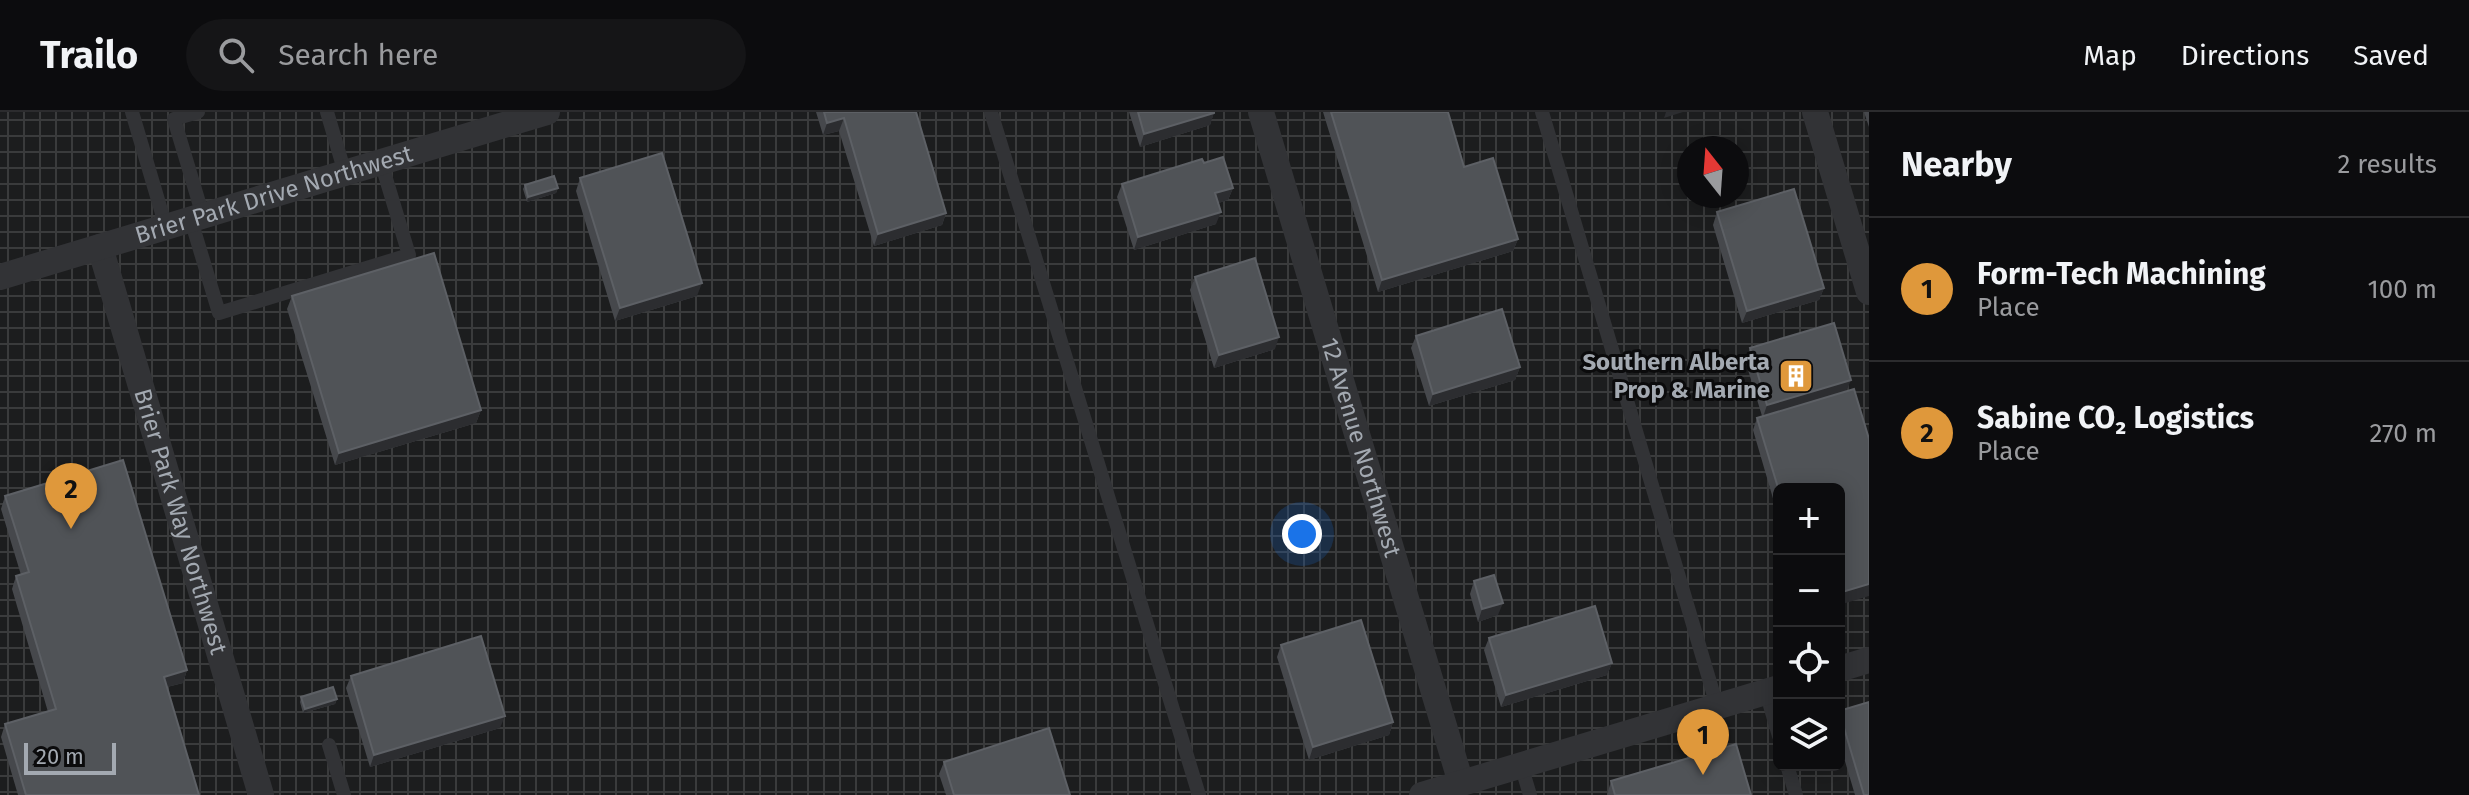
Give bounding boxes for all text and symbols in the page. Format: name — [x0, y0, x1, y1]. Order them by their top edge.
search box — [186, 19, 746, 91]
text: Trailo — [40, 32, 138, 78]
icon: search — [214, 33, 258, 77]
text: Search here — [278, 37, 438, 73]
text: Map — [2083, 39, 2137, 72]
text: Directions — [2181, 39, 2309, 72]
text: Saved — [2353, 39, 2429, 72]
north arrow — [1677, 136, 1749, 208]
street label: Brier Park Drive Northwest — [132, 139, 416, 249]
text: Nearby — [1901, 144, 2012, 185]
text: 2 results — [2337, 149, 2437, 180]
text: Form-Tech Machining — [1977, 256, 2266, 292]
text: 1 — [1921, 274, 1933, 305]
text: 100 m — [2368, 274, 2437, 305]
text: Place — [1977, 292, 2040, 323]
street label: 12 Avenue Northwest — [1315, 334, 1407, 561]
place label: Southern Alberta Prop & Marine — [1582, 348, 1770, 404]
building icon: Southern Alberta Prop & Marine — [1777, 357, 1815, 395]
street label: Brier Park Way Northwest — [128, 385, 233, 658]
text: Sabine CO₂ Logistics — [1977, 400, 2254, 436]
text: 2 — [1920, 418, 1934, 449]
text: 270 m — [2369, 418, 2437, 449]
text: Place — [1977, 436, 2040, 467]
pin: 2 — [45, 463, 97, 529]
map controls — [1773, 483, 1845, 771]
button: + — [1773, 483, 1845, 555]
your location — [1282, 514, 1322, 554]
button: − — [1773, 555, 1845, 627]
button: locate — [1773, 627, 1845, 699]
button: layers — [1773, 699, 1845, 771]
pin: 1 — [1677, 709, 1729, 775]
scale bar — [24, 739, 116, 775]
text: 20 m — [36, 743, 84, 770]

